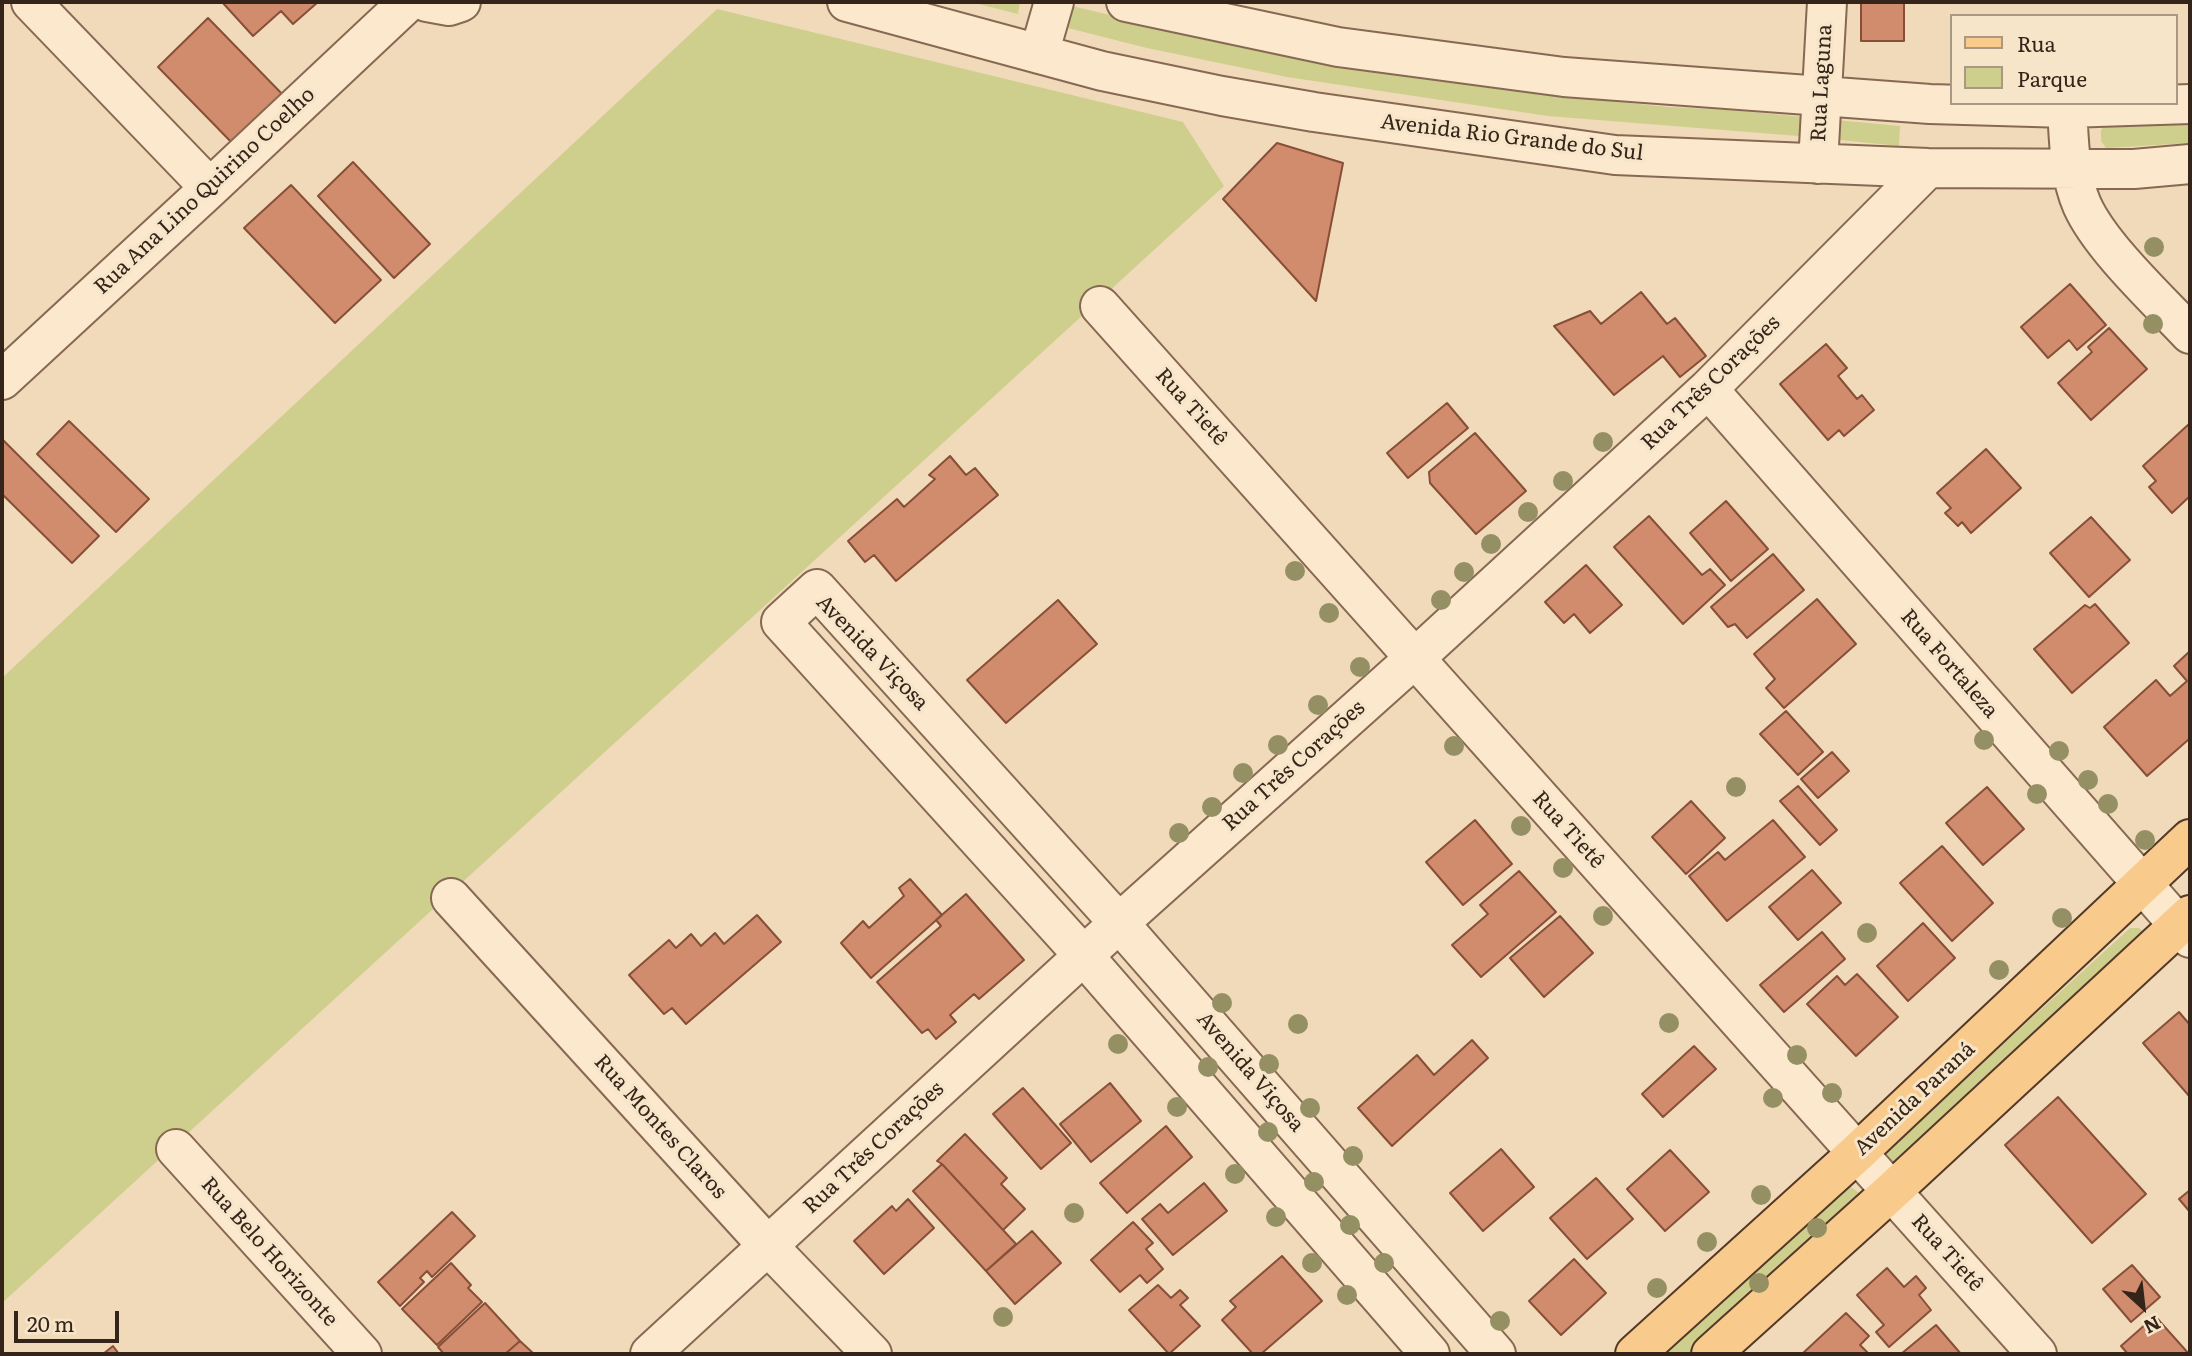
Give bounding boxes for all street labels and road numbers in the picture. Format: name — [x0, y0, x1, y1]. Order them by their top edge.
street label: Rua Laguna — [1806, 23, 1838, 143]
street label: Rua Ana Lino Quirino Coelho — [89, 82, 321, 300]
street label: Avenida Rio Grande do Sul — [1379, 109, 1645, 167]
street label: Rua Três Corações — [1637, 310, 1785, 456]
street label: Rua Tietê — [1150, 363, 1232, 451]
street label: Avenida Viçosa — [811, 590, 933, 716]
street label: Rua Fortaleza — [1895, 604, 2003, 724]
street label: Rua Três Corações — [1218, 695, 1370, 837]
street label: Rua Tietê — [1527, 786, 1609, 874]
street label: Avenida Viçosa — [1191, 1007, 1309, 1137]
street label: Avenida Paraná — [1850, 1037, 1980, 1161]
street label: Rua Montes Claros — [589, 1050, 731, 1204]
street label: Rua Três Corações — [799, 1076, 949, 1220]
street label: Rua Belo Horizonte — [195, 1172, 343, 1332]
street label: Rua Tietê — [1906, 1209, 1988, 1297]

